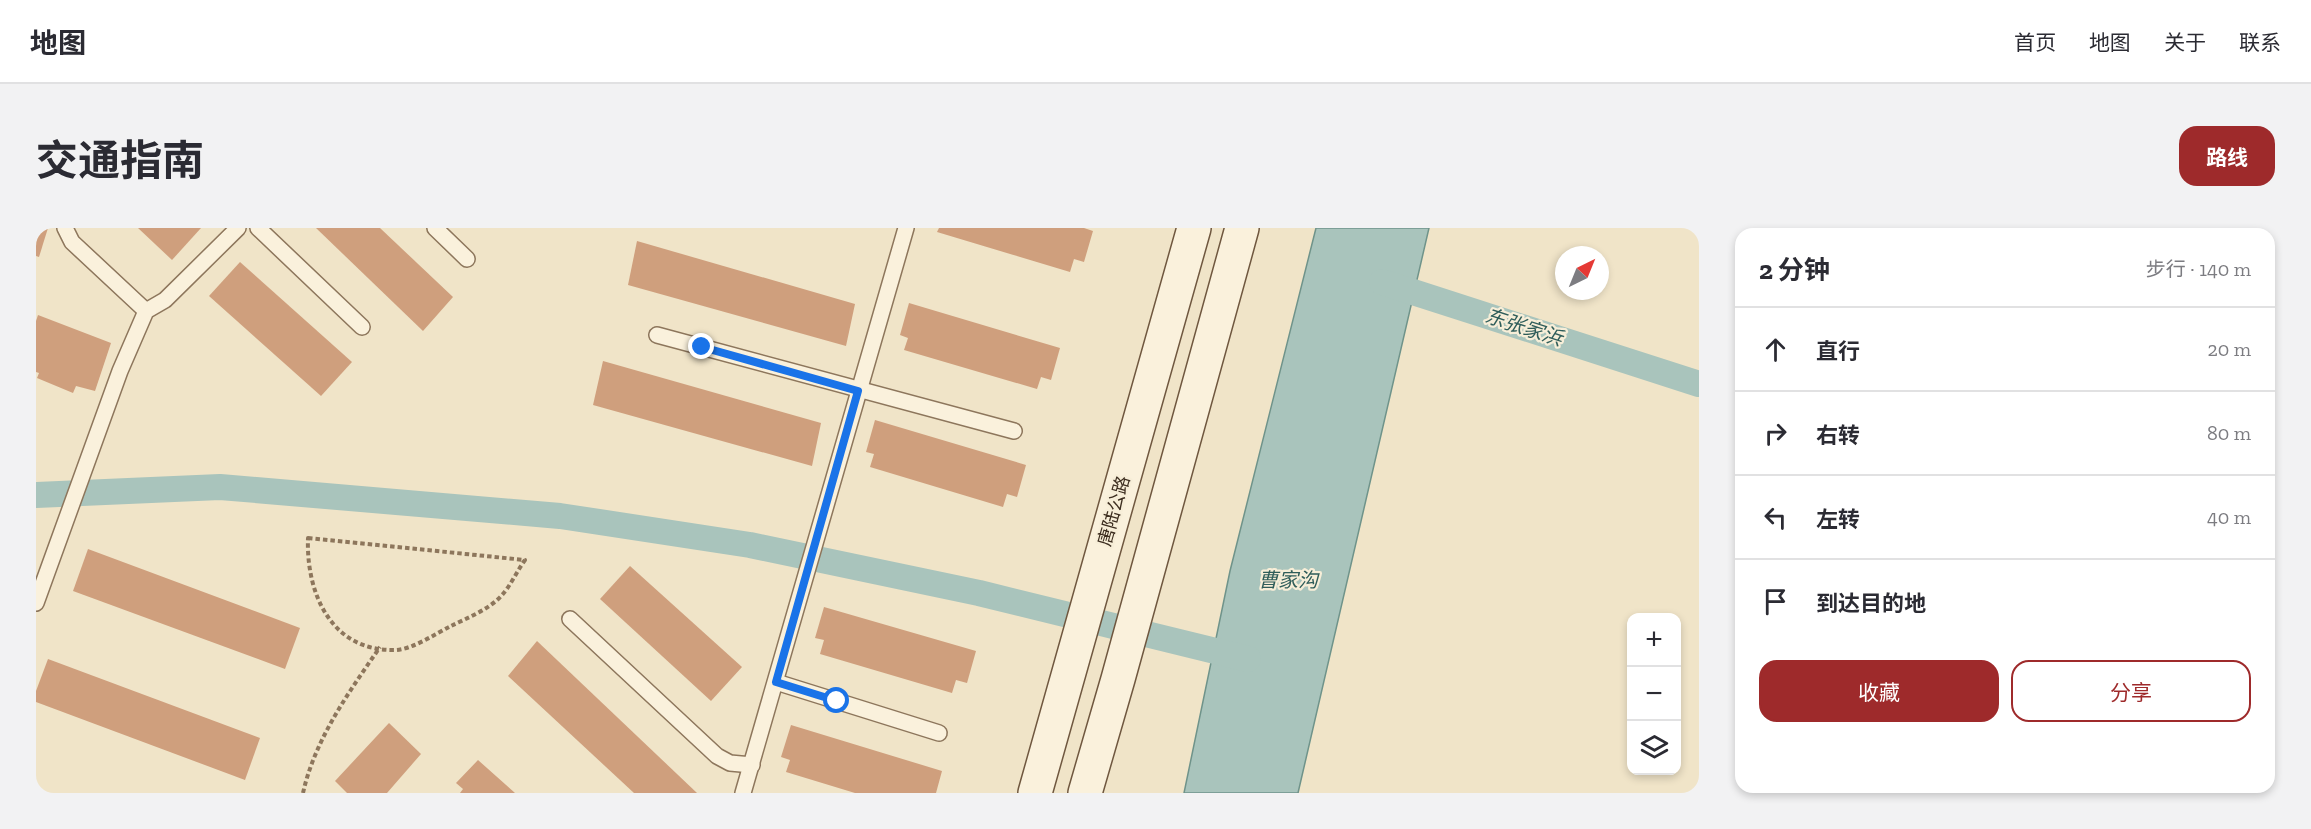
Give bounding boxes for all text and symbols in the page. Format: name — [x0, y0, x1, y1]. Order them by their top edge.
text: 地图 — [30, 27, 86, 60]
text: 首页 — [2014, 30, 2056, 55]
text: 地图 — [2089, 30, 2131, 55]
text: 关于 — [2164, 30, 2206, 55]
text: 联系 — [2239, 30, 2281, 55]
button: 路线 — [2179, 126, 2275, 186]
text: 交通指南 — [36, 135, 204, 186]
north arrow — [1555, 246, 1609, 300]
text: 2 分钟 — [1759, 254, 1830, 286]
text: 步行 · 140 m — [2146, 257, 2251, 281]
water label: 东张家浜 — [1482, 303, 1568, 351]
route end — [688, 333, 714, 359]
icon: ahead — [1759, 333, 1792, 366]
text: 20 m — [2207, 337, 2251, 361]
text: 直行 — [1816, 338, 1860, 365]
icon: right — [1759, 417, 1792, 450]
text: 80 m — [2207, 421, 2251, 445]
text: 右转 — [1816, 422, 1860, 449]
street label: 唐陆公路 — [1094, 473, 1134, 549]
icon: left — [1759, 501, 1792, 534]
text: 40 m — [2207, 505, 2251, 529]
text: 左转 — [1816, 506, 1860, 533]
water label: 曹家沟 — [1258, 568, 1320, 592]
icon: arrive — [1759, 585, 1792, 618]
text: 到达目的地 — [1816, 590, 1926, 617]
map controls — [1627, 613, 1681, 775]
button: + — [1627, 613, 1681, 667]
button: 收藏 — [1759, 660, 1999, 722]
button: 分享 — [2011, 660, 2251, 722]
button: − — [1627, 667, 1681, 721]
route start — [823, 687, 849, 713]
button: layers — [1627, 721, 1681, 775]

